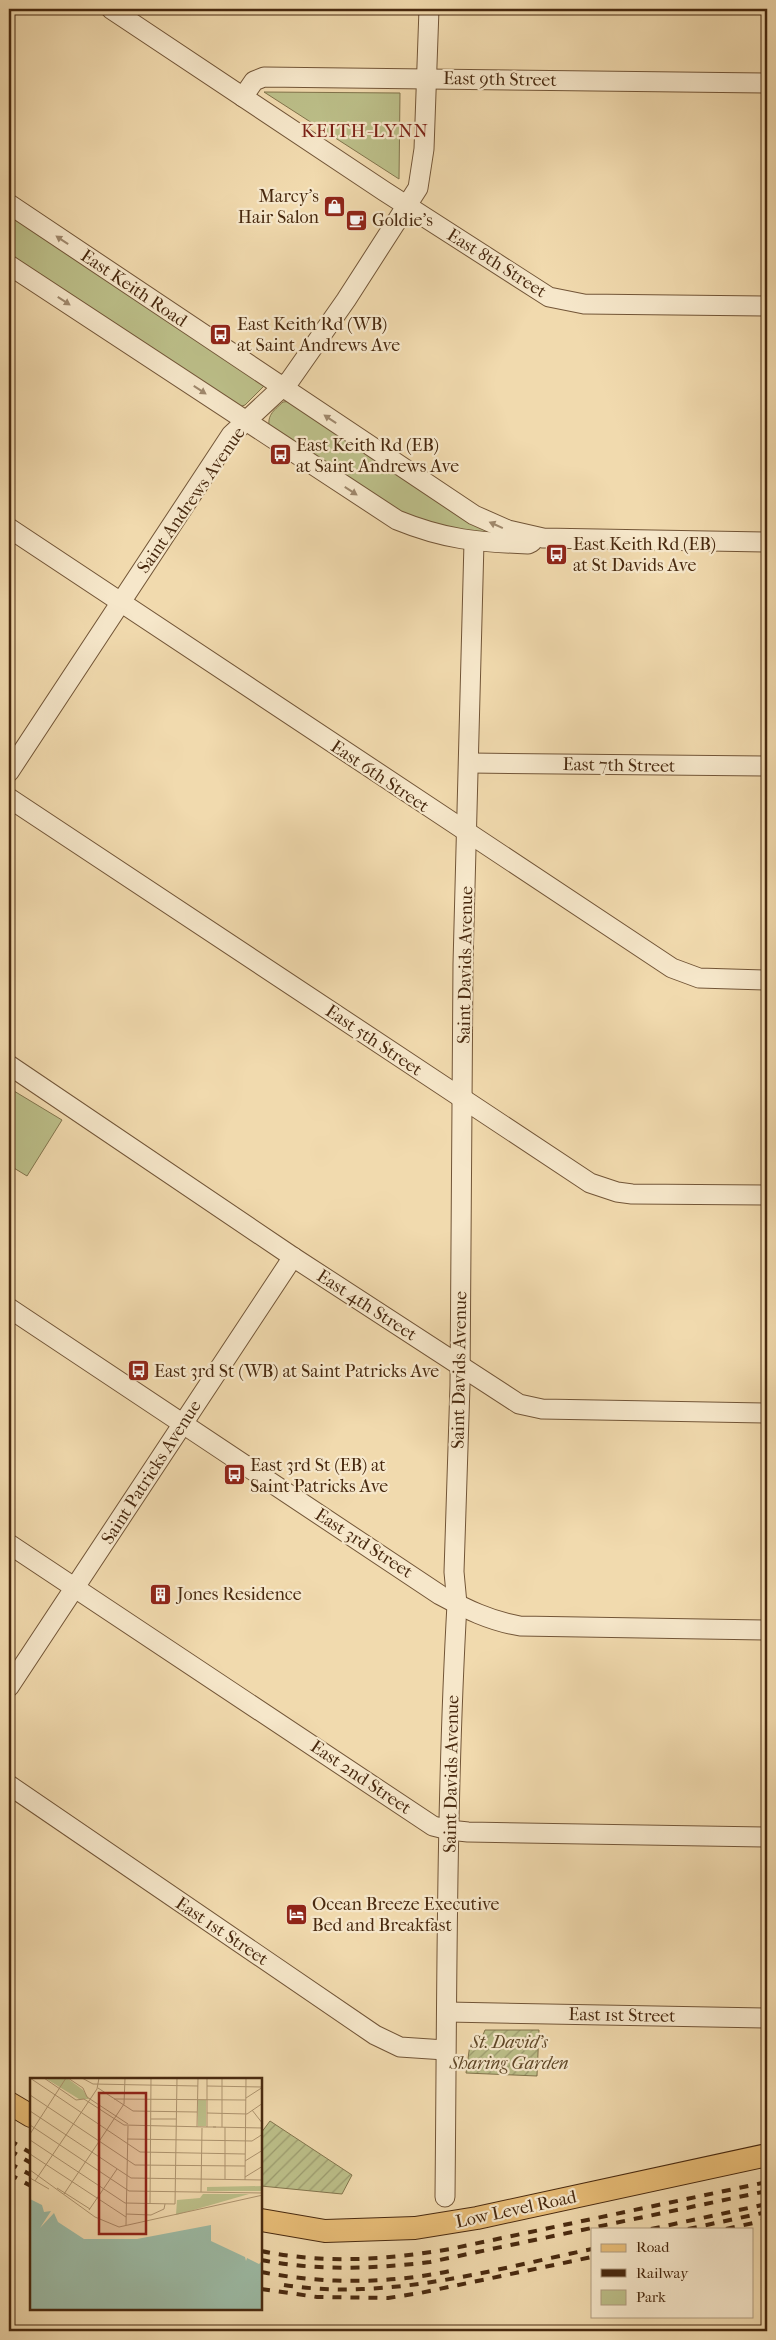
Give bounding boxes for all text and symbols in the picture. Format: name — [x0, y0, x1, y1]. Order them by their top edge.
street label: East 9th Street — [443, 68, 558, 91]
district label: KEITH-LYNN — [301, 120, 429, 142]
place label: Marcy's Hair Salon — [238, 186, 320, 228]
shop icon: Marcy's Hair Salon — [323, 194, 347, 218]
cafe icon: Goldie's — [344, 208, 368, 232]
place label: Goldie's — [372, 210, 433, 231]
street label: East 8th Street — [443, 225, 551, 303]
one-way arrow — [55, 235, 69, 244]
street label: East Keith Road — [77, 245, 191, 332]
one-way arrow — [58, 296, 71, 306]
place label: East Keith Rd (WB) at Saint Andrews Ave — [237, 314, 400, 356]
bus stop icon: East Keith Rd (WB) at Saint Andrews Ave — [209, 322, 233, 346]
one-way arrow — [194, 385, 207, 395]
one-way arrow — [323, 414, 336, 424]
street label: Saint Andrews Avenue — [133, 423, 250, 577]
place label: East Keith Rd (EB) at Saint Andrews Ave — [296, 435, 459, 477]
bus stop icon: East Keith Rd (EB) at Saint Andrews Ave — [268, 443, 292, 467]
one-way arrow — [344, 487, 357, 496]
one-way arrow — [489, 520, 503, 528]
place label: East Keith Rd (EB) at St Davids Ave — [573, 534, 716, 576]
bus stop icon: East Keith Rd (EB) at St Davids Ave — [545, 542, 569, 566]
street label: East 6th Street — [327, 736, 433, 817]
street label: East 7th Street — [562, 754, 676, 777]
street label: Saint Davids Avenue — [454, 886, 477, 1044]
street label: East 5th Street — [321, 1000, 426, 1081]
street label: East 4th Street — [313, 1265, 421, 1346]
street label: Saint Davids Avenue — [448, 1291, 471, 1449]
bus stop icon: East 3rd St (WB) at Saint Patricks Ave — [126, 1359, 150, 1383]
place label: East 3rd St (WB) at Saint Patricks Ave — [154, 1361, 439, 1382]
street label: Saint Patricks Avenue — [97, 1396, 206, 1548]
place label: East 3rd St (EB) at Saint Patricks Ave — [250, 1455, 388, 1497]
bus stop icon: East 3rd St (EB) at Saint Patricks Ave — [222, 1463, 246, 1487]
street label: East 3rd Street — [311, 1504, 417, 1583]
building icon: Jones Residence — [149, 1582, 173, 1606]
place label: Jones Residence — [175, 1584, 302, 1605]
street label: Saint Davids Avenue — [440, 1695, 463, 1853]
street label: East 2nd Street — [306, 1736, 416, 1819]
street label: East 1st Street — [171, 1893, 272, 1970]
place label: Ocean Breeze Executive Bed and Breakfast — [312, 1894, 500, 1936]
hotel icon: Ocean Breeze Executive Bed and Breakfast — [284, 1902, 308, 1926]
street label: East 1st Street — [568, 2004, 676, 2027]
park label: St. David’s Sharing Garden — [449, 2032, 568, 2074]
inset map — [30, 2078, 262, 2310]
street label: Low Level Road — [454, 2186, 579, 2233]
legend — [591, 2228, 754, 2318]
text: Road — [636, 2238, 670, 2256]
text: Railway — [636, 2264, 689, 2282]
text: Park — [636, 2288, 666, 2306]

